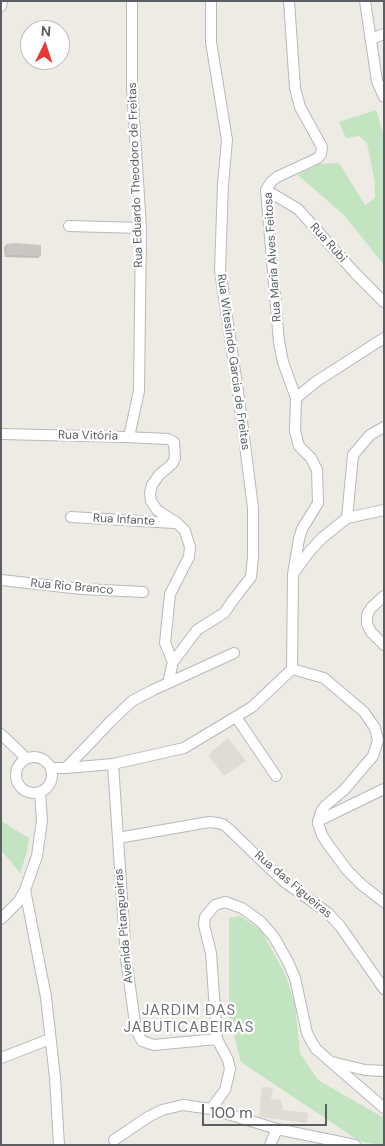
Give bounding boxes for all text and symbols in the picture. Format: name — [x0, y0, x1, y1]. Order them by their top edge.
north arrow — [20, 20, 70, 70]
text: N — [40, 22, 52, 40]
street label: Rua Eduardo Theodoro de Freitas — [126, 82, 146, 268]
street label: Rua Maria Alves Feitosa — [261, 192, 285, 322]
street label: Rua Rubi — [307, 220, 349, 266]
street label: Rua Witesindo Garcia de Freitas — [214, 273, 252, 451]
street label: Rua Vitória — [58, 428, 118, 444]
street label: Rua Infante — [93, 511, 155, 529]
street label: Rua Rio Branco — [30, 576, 114, 598]
street label: Rua das Figueiras — [251, 848, 335, 922]
street label: Avenida Pitangueiras — [112, 868, 136, 984]
district label: JARDIM DAS JABUTICABEIRAS — [122, 1002, 256, 1037]
scale bar — [205, 1094, 330, 1126]
text: 100 m — [210, 1103, 253, 1123]

